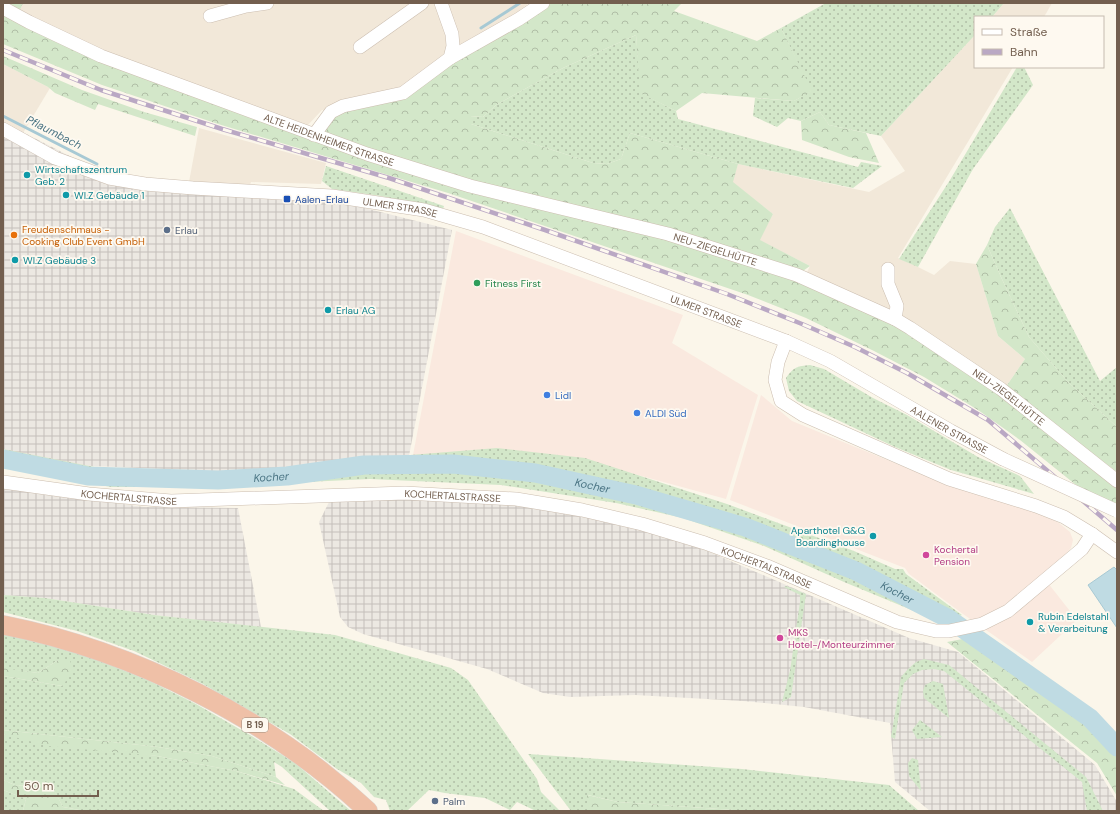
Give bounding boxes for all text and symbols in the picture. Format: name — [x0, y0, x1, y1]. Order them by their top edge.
legend — [974, 16, 1104, 68]
text: Straße — [1010, 24, 1047, 40]
text: Bahn — [1010, 44, 1038, 60]
street label: ALTE HEIDENHEIMER STRASSE — [262, 111, 396, 169]
water label: Pflaumbach — [24, 112, 84, 152]
place label: Wirtschaftszentrum Geb. 2 — [35, 163, 127, 188]
marker: Wirtschaftszentrum Geb. 2 — [22, 170, 32, 180]
place label: WI.Z Gebäude 1 — [74, 189, 145, 202]
marker: WI.Z Gebäude 1 — [61, 190, 71, 200]
place label: Aalen-Erlau — [295, 193, 349, 206]
marker: Aalen-Erlau — [282, 194, 292, 204]
street label: ULMER STRASSE — [362, 195, 439, 221]
place label: Freudenschmaus - Cooking Club Event GmbH — [22, 223, 145, 248]
place label: Erlau — [175, 224, 198, 237]
marker: Erlau — [162, 225, 172, 235]
marker: Freudenschmaus - Cooking Club Event GmbH — [9, 230, 19, 240]
street label: NEU-ZIEGELHÜTTE — [672, 230, 759, 269]
place label: WI.Z Gebäude 3 — [23, 254, 96, 267]
marker: WI.Z Gebäude 3 — [10, 255, 20, 265]
place label: Fitness First — [485, 277, 541, 290]
marker: Fitness First — [472, 278, 482, 288]
street label: ULMER STRASSE — [668, 292, 744, 331]
place label: Erlau AG — [336, 304, 375, 317]
marker: Erlau AG — [323, 305, 333, 315]
street label: NEU-ZIEGELHÜTTE — [970, 366, 1048, 428]
place label: Lidl — [555, 389, 571, 402]
marker: Lidl — [542, 390, 552, 400]
street label: AALENER STRASSE — [908, 403, 990, 457]
place label: ALDI Süd — [645, 407, 687, 420]
marker: ALDI Süd — [632, 408, 642, 418]
water label: Kocher — [253, 469, 290, 485]
water label: Kocher — [574, 475, 612, 496]
street label: KOCHERTALSTRASSE — [80, 487, 178, 508]
street label: KOCHERTALSTRASSE — [404, 487, 501, 505]
place label: Aparthotel G&G Boardinghouse — [791, 524, 865, 549]
marker: Aparthotel G&G Boardinghouse — [868, 531, 878, 541]
place label: Kochertal Pension — [934, 543, 978, 568]
street label: KOCHERTALSTRASSE — [719, 544, 814, 592]
marker: Kochertal Pension — [921, 550, 931, 560]
water label: Kocher — [878, 578, 917, 607]
place label: Rubin Edelstahl & Verarbeitung — [1038, 610, 1109, 635]
marker: Rubin Edelstahl & Verarbeitung — [1025, 617, 1035, 627]
place label: MKS Hotel-/Monteurzimmer — [788, 626, 895, 651]
marker: MKS Hotel-/Monteurzimmer — [775, 633, 785, 643]
road number: B 19 — [242, 718, 268, 732]
scale bar — [18, 772, 98, 798]
text: 50 m — [24, 778, 53, 794]
place label: Palm — [443, 795, 465, 808]
marker: Palm — [430, 796, 440, 806]

